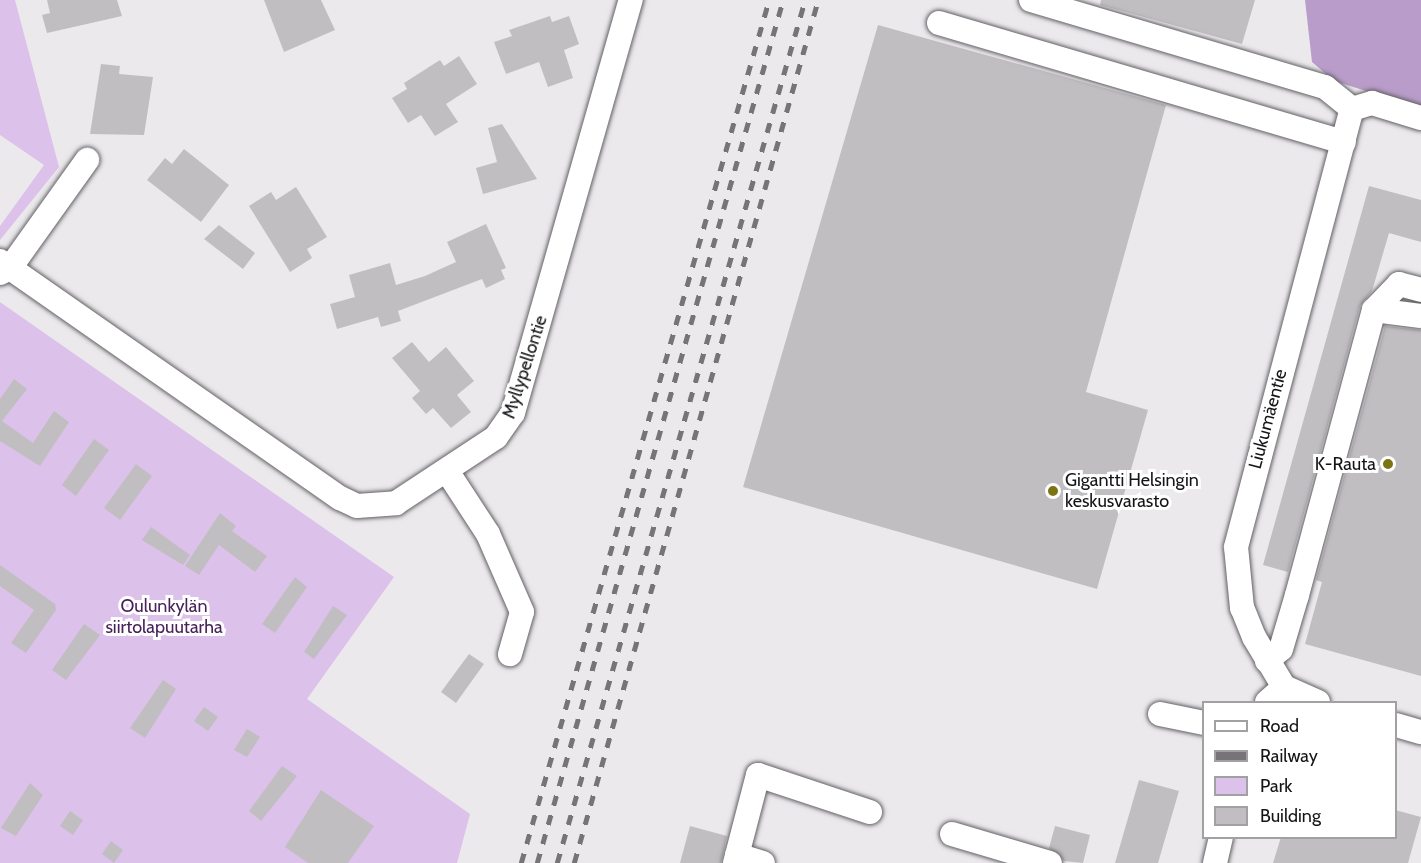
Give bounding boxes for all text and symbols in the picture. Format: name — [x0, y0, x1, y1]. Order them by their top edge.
street label: Myllypellontie — [498, 313, 552, 421]
street label: Liukumäentie — [1244, 367, 1292, 471]
place label: K-Rauta — [1315, 453, 1376, 475]
marker: K-Rauta — [1381, 457, 1395, 471]
place label: Gigantti Helsingin keskusvarasto — [1065, 470, 1199, 512]
marker: Gigantti Helsingin keskusvarasto — [1046, 484, 1060, 498]
park label: Oulunkylän siirtolapuutarha — [105, 596, 223, 638]
legend — [1202, 701, 1397, 839]
text: Road — [1260, 715, 1299, 737]
text: Railway — [1260, 745, 1318, 767]
text: Park — [1260, 775, 1292, 797]
text: Building — [1260, 805, 1321, 827]

